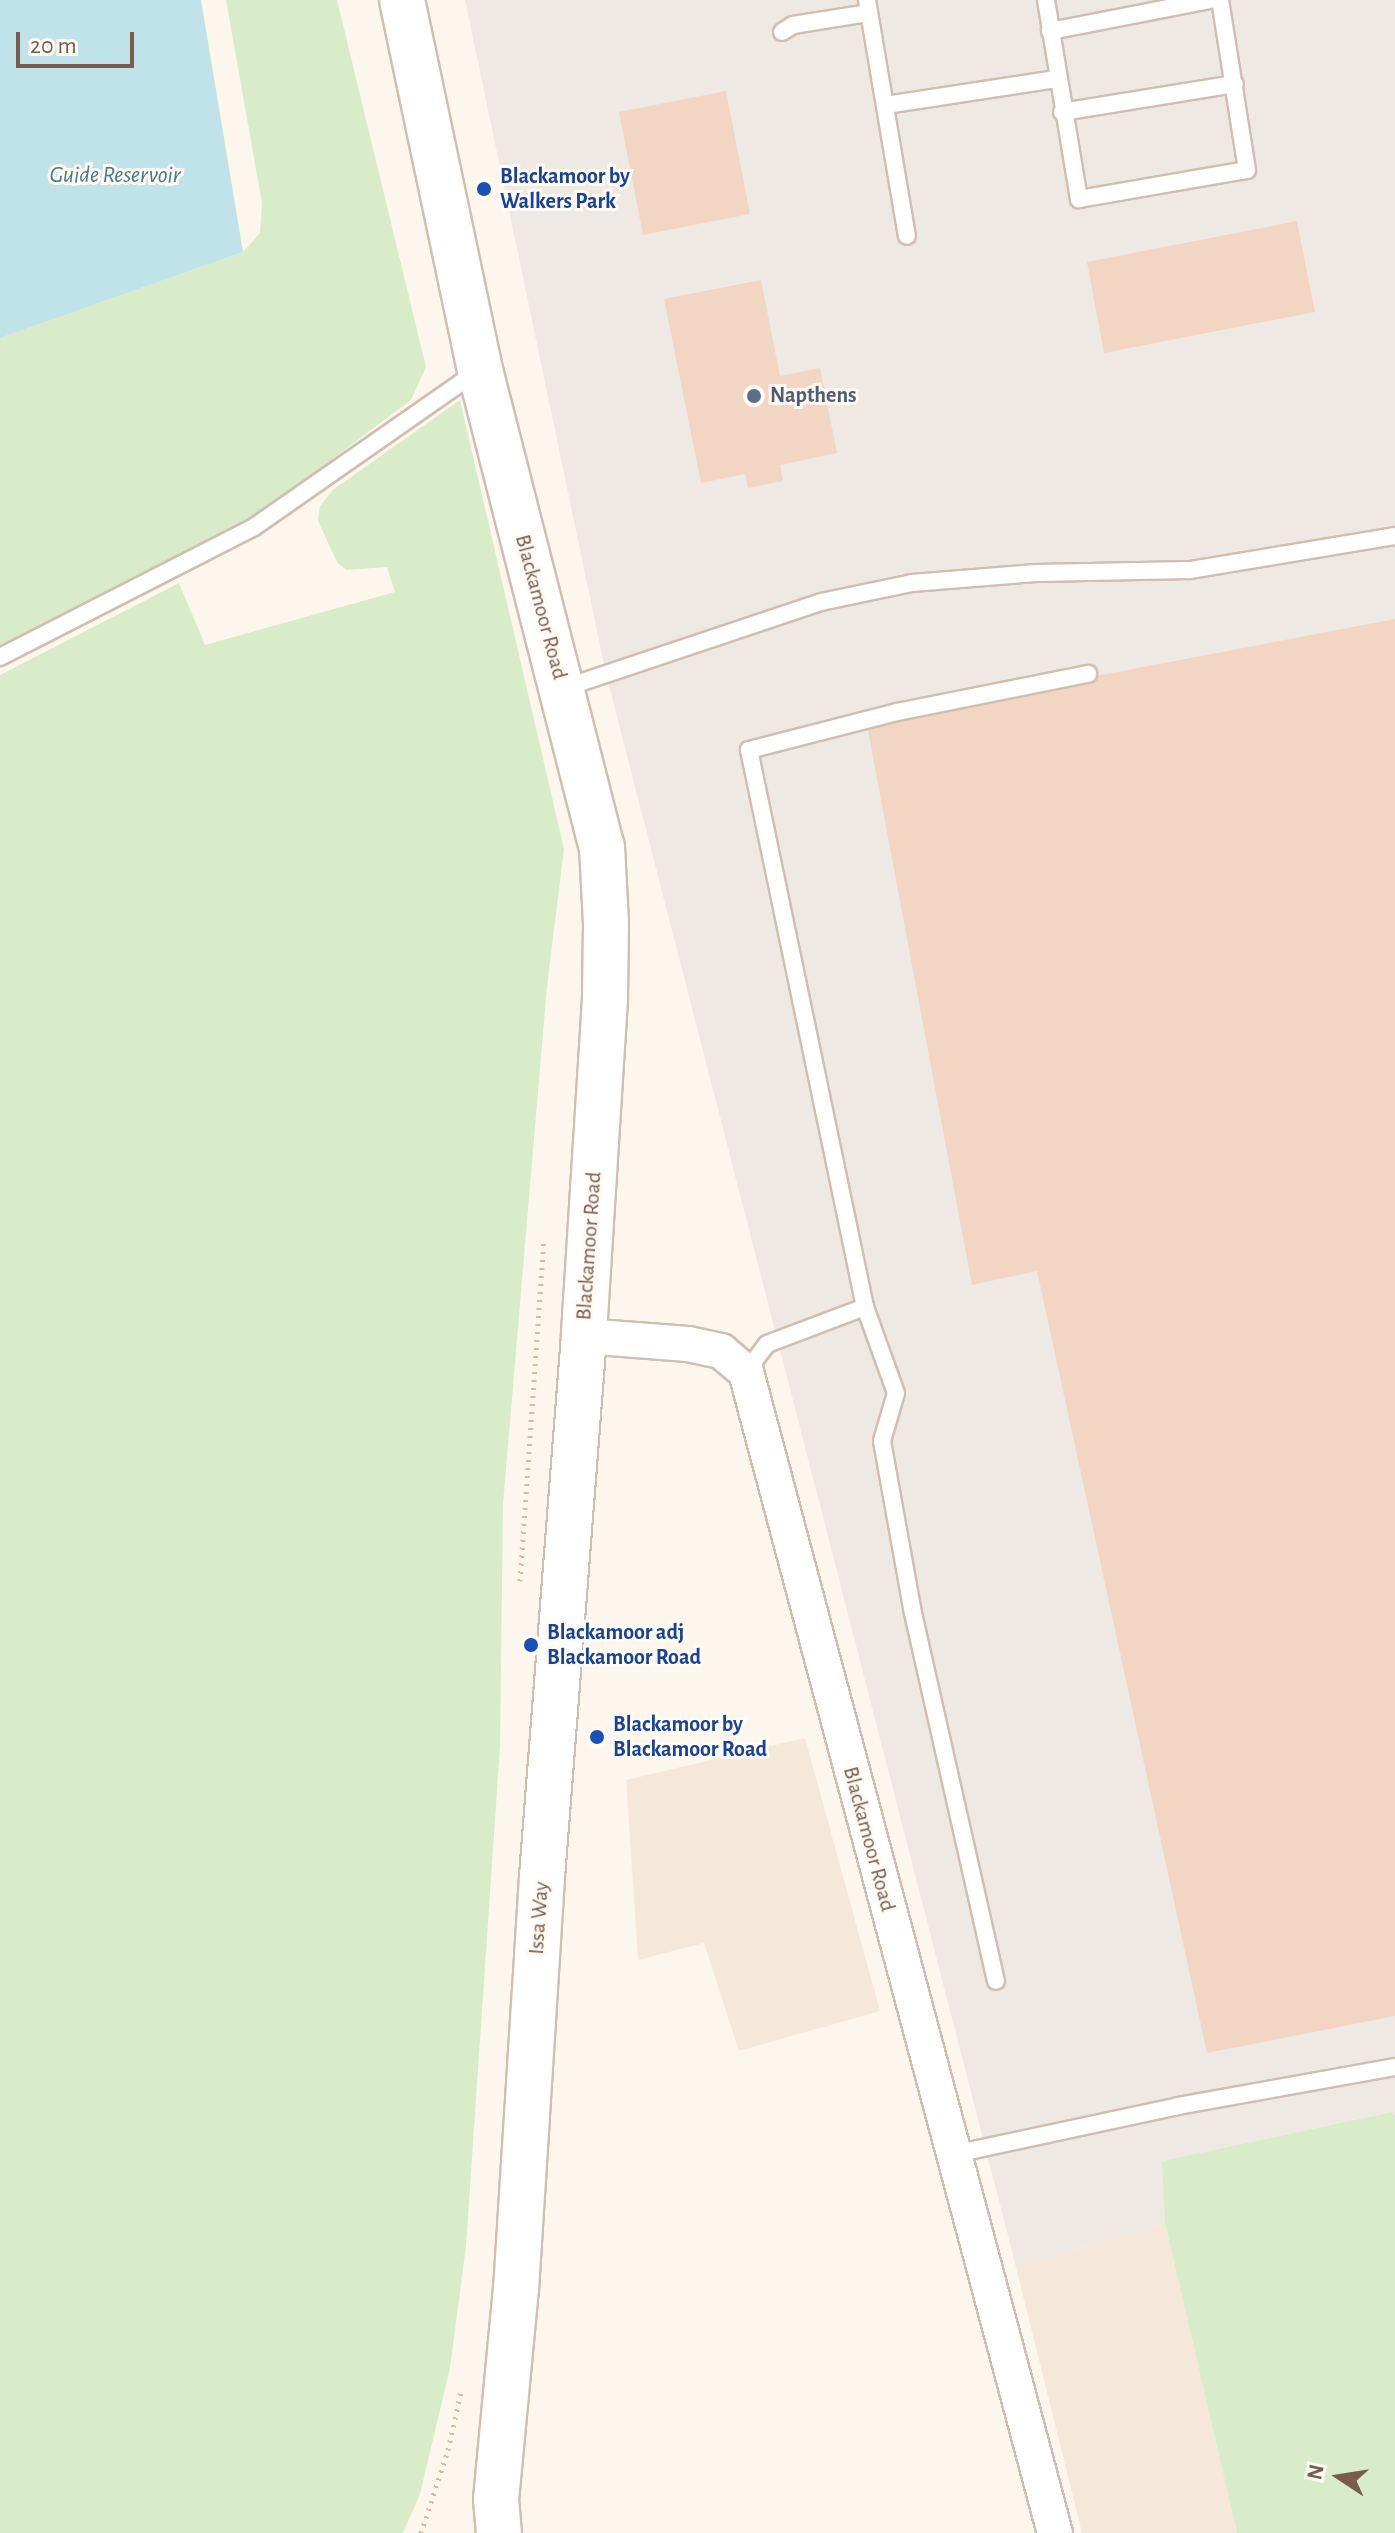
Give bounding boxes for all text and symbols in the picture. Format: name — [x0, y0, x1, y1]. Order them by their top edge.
scale bar — [20, 16, 138, 66]
text: 20 m — [30, 34, 77, 58]
water label: Guide Reservoir — [49, 162, 181, 190]
place label: Blackamoor by Walkers Park — [500, 163, 630, 214]
marker: Blackamoor by Walkers Park — [475, 180, 493, 198]
place label: Napthens — [770, 383, 857, 409]
marker: Napthens — [745, 387, 763, 405]
street label: Blackamoor Road — [509, 532, 573, 682]
street label: Blackamoor Road — [571, 1171, 607, 1321]
place label: Blackamoor adj Blackamoor Road — [547, 1619, 701, 1670]
marker: Blackamoor adj Blackamoor Road — [522, 1636, 540, 1654]
place label: Blackamoor by Blackamoor Road — [613, 1711, 767, 1762]
marker: Blackamoor by Blackamoor Road — [588, 1728, 606, 1746]
street label: Blackamoor Road — [837, 1764, 901, 1914]
street label: Issa Way — [523, 1881, 555, 1955]
north arrow — [1299, 2437, 1379, 2517]
text: N — [1303, 2462, 1328, 2482]

